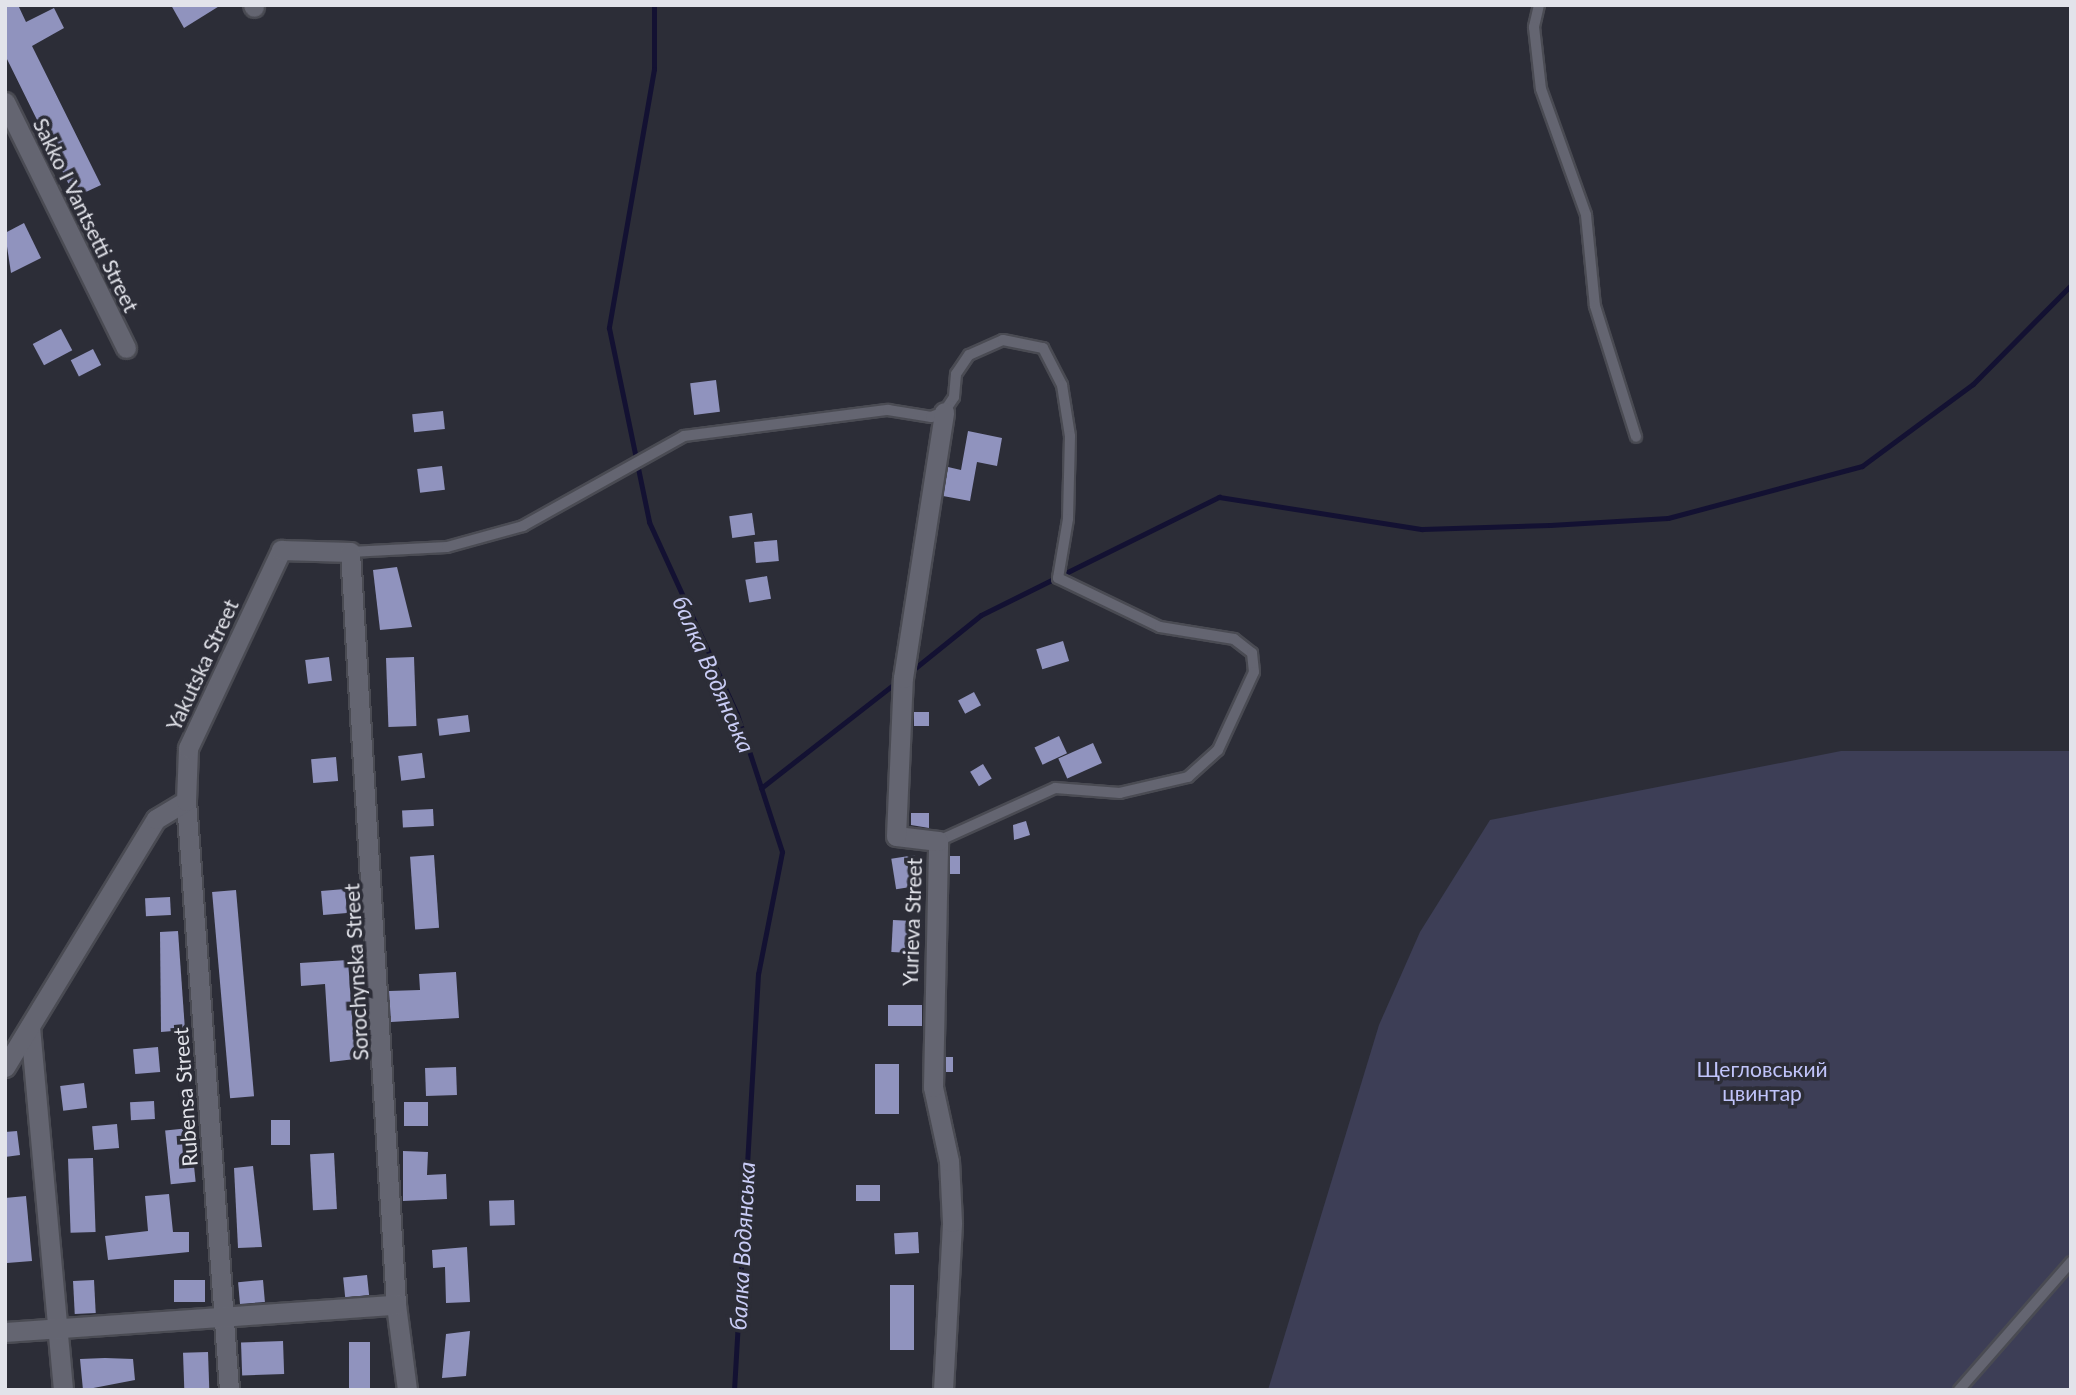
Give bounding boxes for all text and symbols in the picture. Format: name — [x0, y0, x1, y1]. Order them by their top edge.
street label: Sakko I Vantsetti Street — [28, 114, 144, 316]
water label: балка Водянська — [667, 591, 761, 757]
street label: Yakutska Street — [161, 595, 243, 735]
street label: Yurieva Street — [897, 857, 927, 987]
street label: Sorochynska Street — [339, 883, 373, 1061]
street label: Rubensa Street — [168, 1027, 202, 1167]
park label: Щегловський цвинтар — [1696, 1056, 1828, 1106]
water label: балка Водянська — [724, 1161, 760, 1331]

